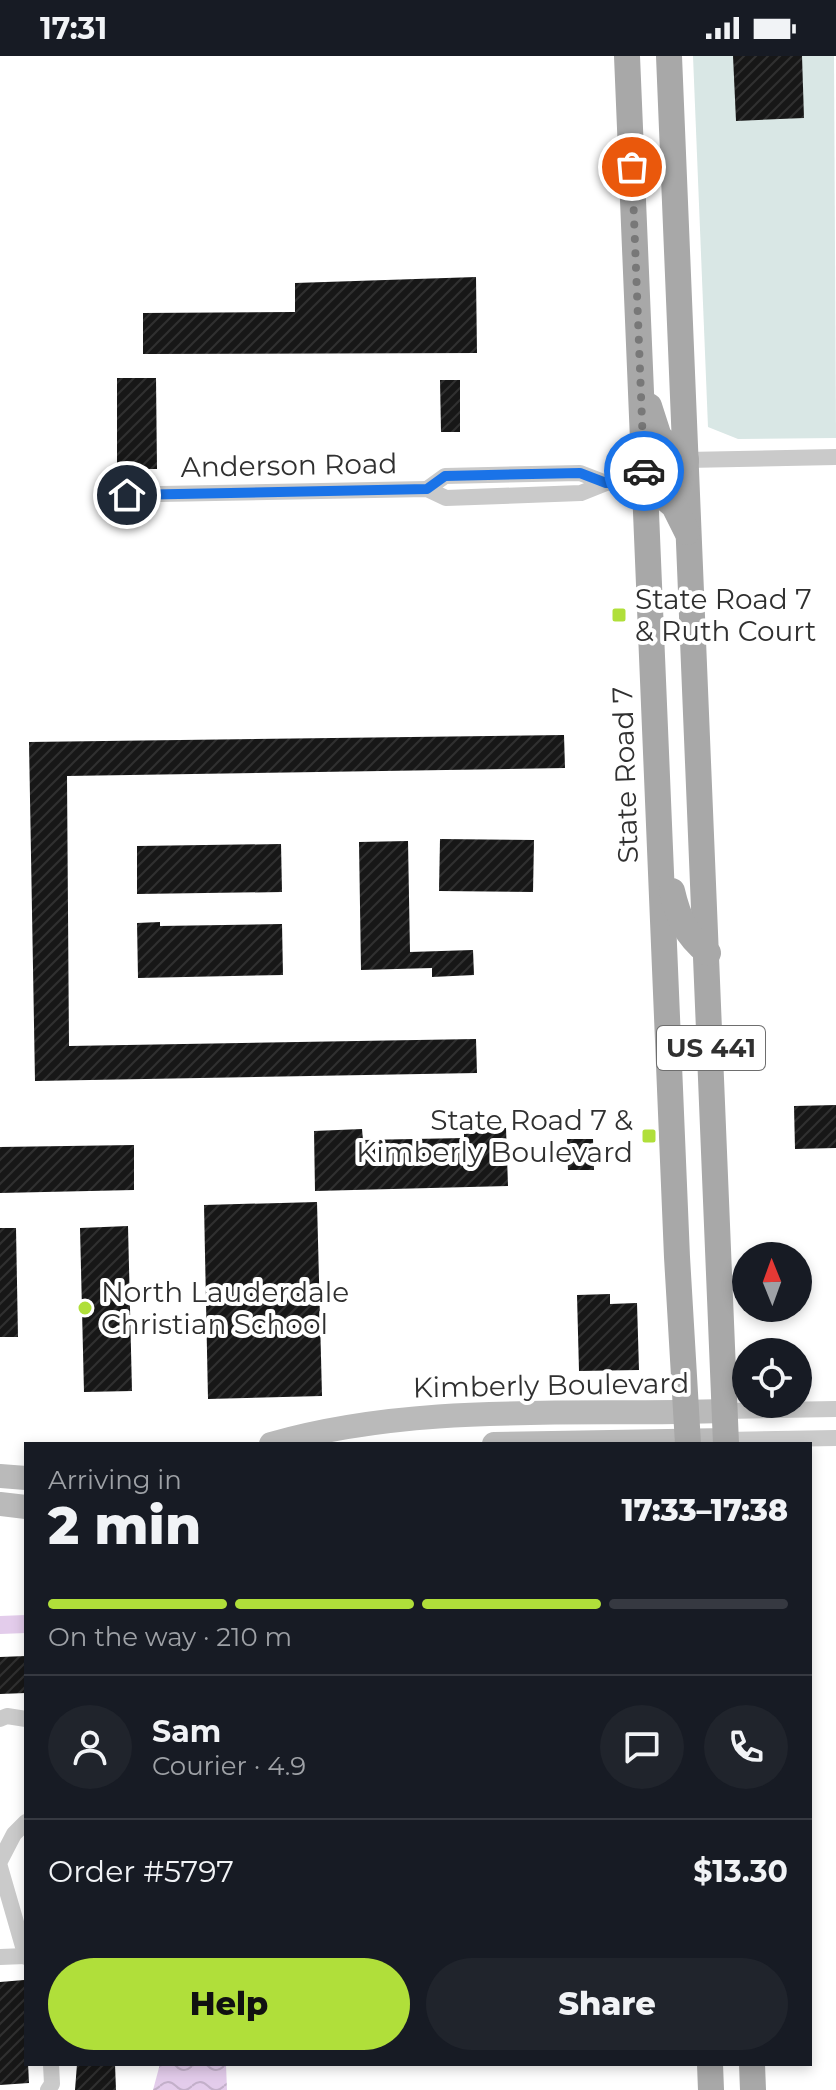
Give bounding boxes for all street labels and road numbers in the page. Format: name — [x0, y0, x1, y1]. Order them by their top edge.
street label: Anderson Road — [180, 446, 398, 484]
street label: State Road 7 — [605, 686, 645, 864]
road number: US 441 — [657, 1026, 765, 1070]
street label: Kimberly Boulevard — [412, 1366, 690, 1404]

